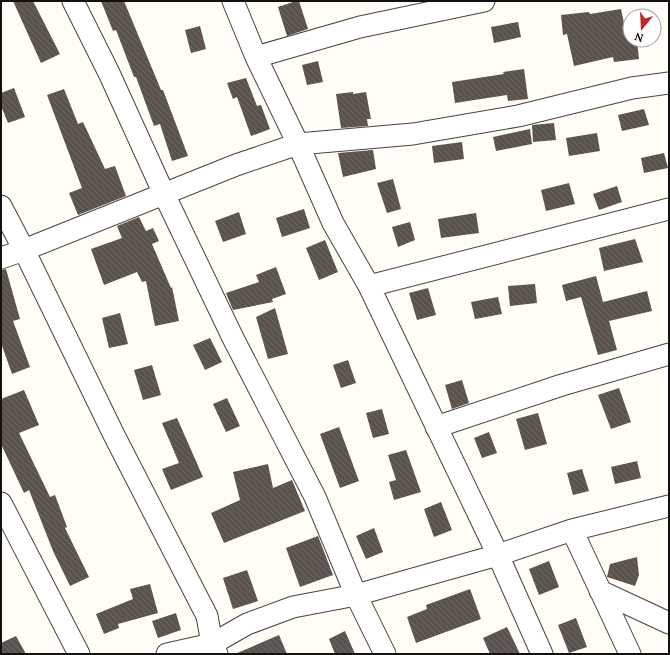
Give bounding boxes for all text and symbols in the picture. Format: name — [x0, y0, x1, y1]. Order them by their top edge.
north arrow — [622, 8, 662, 48]
text: N — [632, 29, 645, 45]

